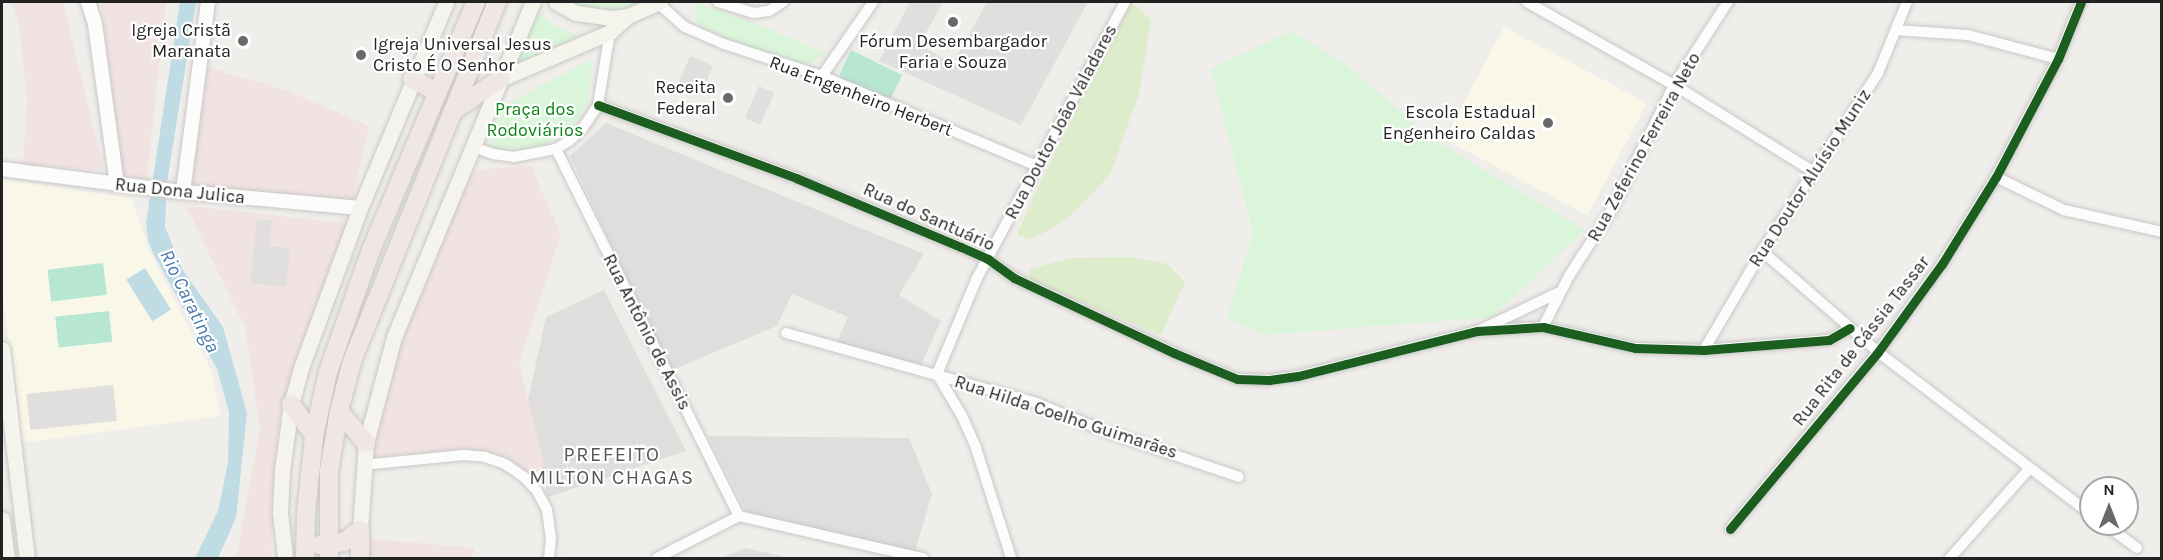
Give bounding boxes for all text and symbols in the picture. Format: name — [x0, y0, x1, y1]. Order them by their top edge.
marker: Fórum Desembargador Faria e Souza — [946, 15, 960, 29]
place label: Igreja Cristã Maranata — [131, 20, 231, 63]
street label: Rua Doutor João Valadares — [1000, 21, 1122, 223]
place label: Fórum Desembargador Faria e Souza — [859, 31, 1047, 74]
marker: Igreja Cristã Maranata — [236, 34, 250, 48]
place label: Igreja Universal Jesus Cristo É O Senhor — [373, 34, 552, 76]
marker: Igreja Universal Jesus Cristo É O Senhor — [354, 48, 368, 62]
street label: Rua Zeferino Ferreira Neto — [1583, 49, 1705, 245]
street label: Rua Engenheiro Herbert — [766, 51, 956, 141]
place label: Receita Federal — [655, 77, 716, 119]
street label: Rua Doutor Aluísio Muniz — [1744, 85, 1876, 271]
marker: Receita Federal — [721, 91, 735, 105]
park label: Praça dos Rodoviários — [487, 99, 583, 142]
place label: Escola Estadual Engenheiro Caldas — [1383, 102, 1536, 144]
marker: Escola Estadual Engenheiro Caldas — [1541, 116, 1555, 130]
street label: Rua Dona Julica — [114, 173, 246, 209]
street label: Rua do Santuário — [860, 178, 998, 256]
water label: Rio Caratinga — [155, 245, 225, 357]
street label: Rua Antônio de Assis — [598, 250, 696, 414]
street label: Rua Rita de Cássia Tassar — [1788, 252, 1934, 430]
street label: Rua Hilda Coelho Guimarães — [952, 371, 1180, 463]
district label: PREFEITO MILTON CHAGAS — [529, 443, 695, 490]
north arrow — [2079, 476, 2139, 536]
text: N — [2103, 480, 2115, 499]

